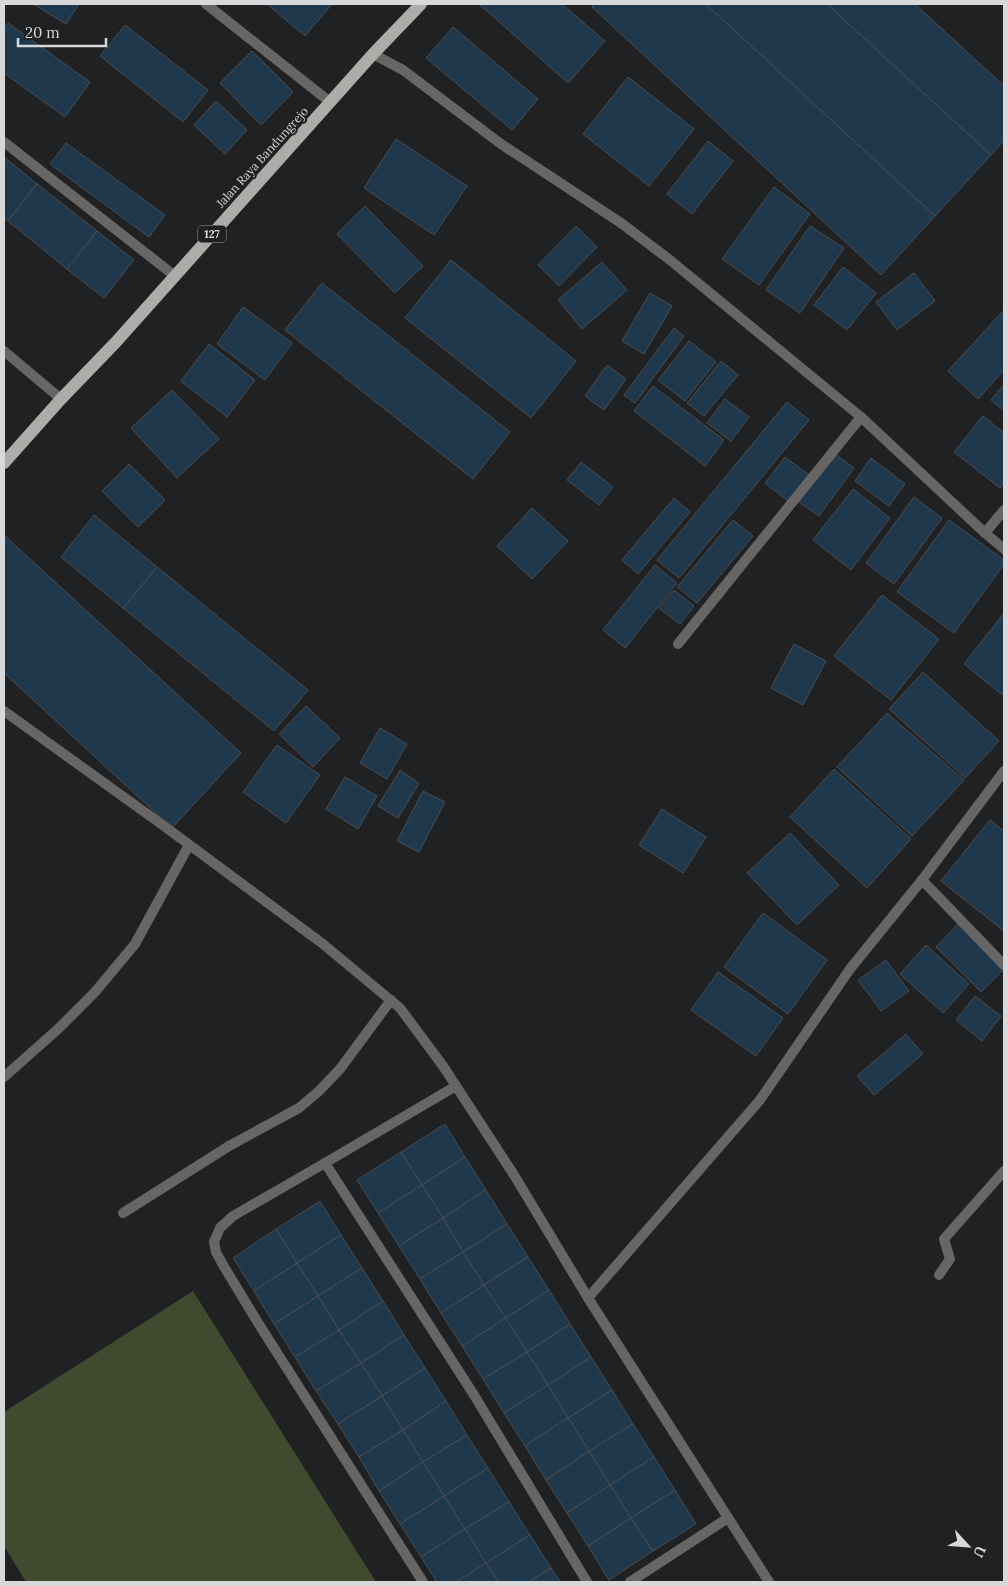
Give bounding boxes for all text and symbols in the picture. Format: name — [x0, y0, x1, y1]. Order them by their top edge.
scale bar — [18, 15, 105, 47]
text: 20 m — [25, 23, 60, 42]
street label: Jalan Raya Bandungrejo — [212, 103, 311, 211]
road number: 127 — [198, 225, 226, 242]
north arrow — [943, 1521, 993, 1571]
text: U — [969, 1543, 990, 1561]

